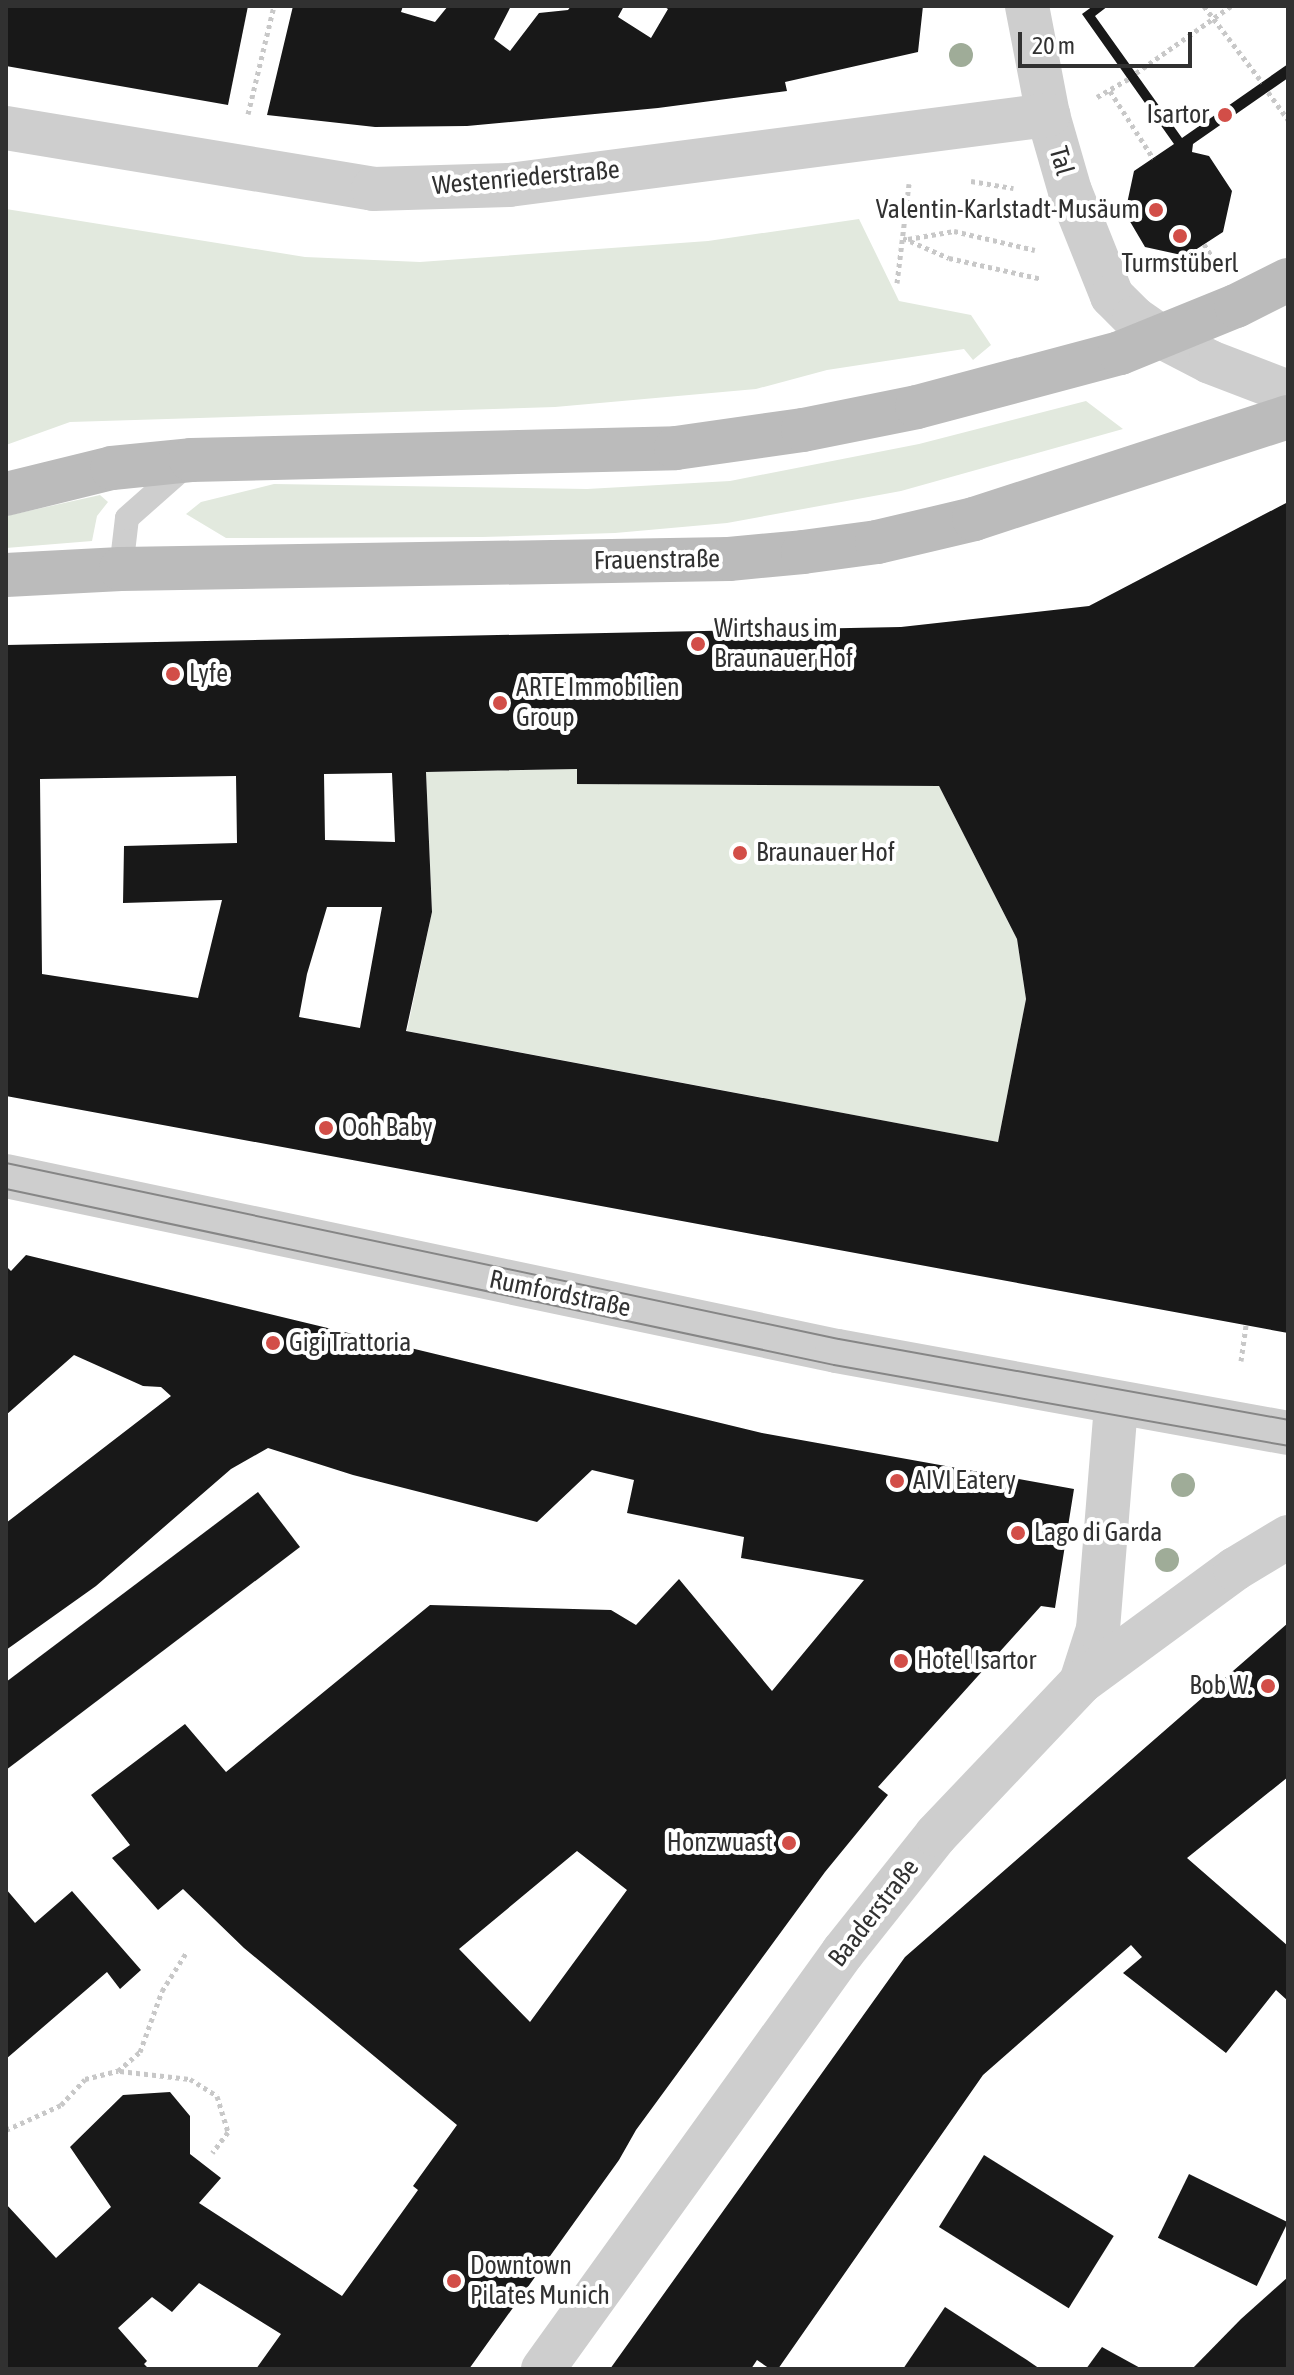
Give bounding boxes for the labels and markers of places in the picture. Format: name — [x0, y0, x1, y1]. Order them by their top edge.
place label: Isartor — [1147, 99, 1209, 131]
marker: Isartor — [1216, 106, 1234, 124]
place label: Valentin-Karlstadt-Musäum — [876, 194, 1140, 226]
marker: Valentin-Karlstadt-Musäum — [1147, 201, 1165, 219]
marker: Turmstüberl — [1171, 227, 1189, 245]
place label: Turmstüberl — [1122, 248, 1238, 280]
place label: Wirtshaus im Braunauer Hof — [714, 613, 853, 674]
marker: Wirtshaus im Braunauer Hof — [689, 635, 707, 653]
place label: Lyfe — [189, 658, 228, 690]
marker: Lyfe — [164, 665, 182, 683]
place label: ARTE Immobilien Group — [516, 672, 680, 734]
marker: ARTE Immobilien Group — [491, 694, 509, 712]
place label: Braunauer Hof — [756, 837, 895, 869]
marker: Braunauer Hof — [731, 844, 749, 862]
place label: Ooh Baby — [342, 1112, 433, 1144]
marker: Ooh Baby — [317, 1119, 335, 1137]
place label: Gigi Trattoria — [289, 1327, 411, 1359]
marker: Gigi Trattoria — [264, 1334, 282, 1352]
place label: AIVI Eatery — [913, 1465, 1016, 1497]
marker: AIVI Eatery — [888, 1472, 906, 1490]
place label: Lago di Garda — [1034, 1517, 1162, 1549]
marker: Lago di Garda — [1009, 1524, 1027, 1542]
place label: Hotel Isartor — [917, 1645, 1036, 1677]
marker: Hotel Isartor — [892, 1652, 910, 1670]
place label: Bob W. — [1189, 1670, 1252, 1702]
marker: Bob W. — [1259, 1677, 1277, 1695]
place label: Honzwuast — [667, 1827, 773, 1859]
marker: Honzwuast — [780, 1834, 798, 1852]
place label: Downtown Pilates Munich — [470, 2250, 610, 2312]
marker: Downtown Pilates Munich — [445, 2272, 463, 2290]

